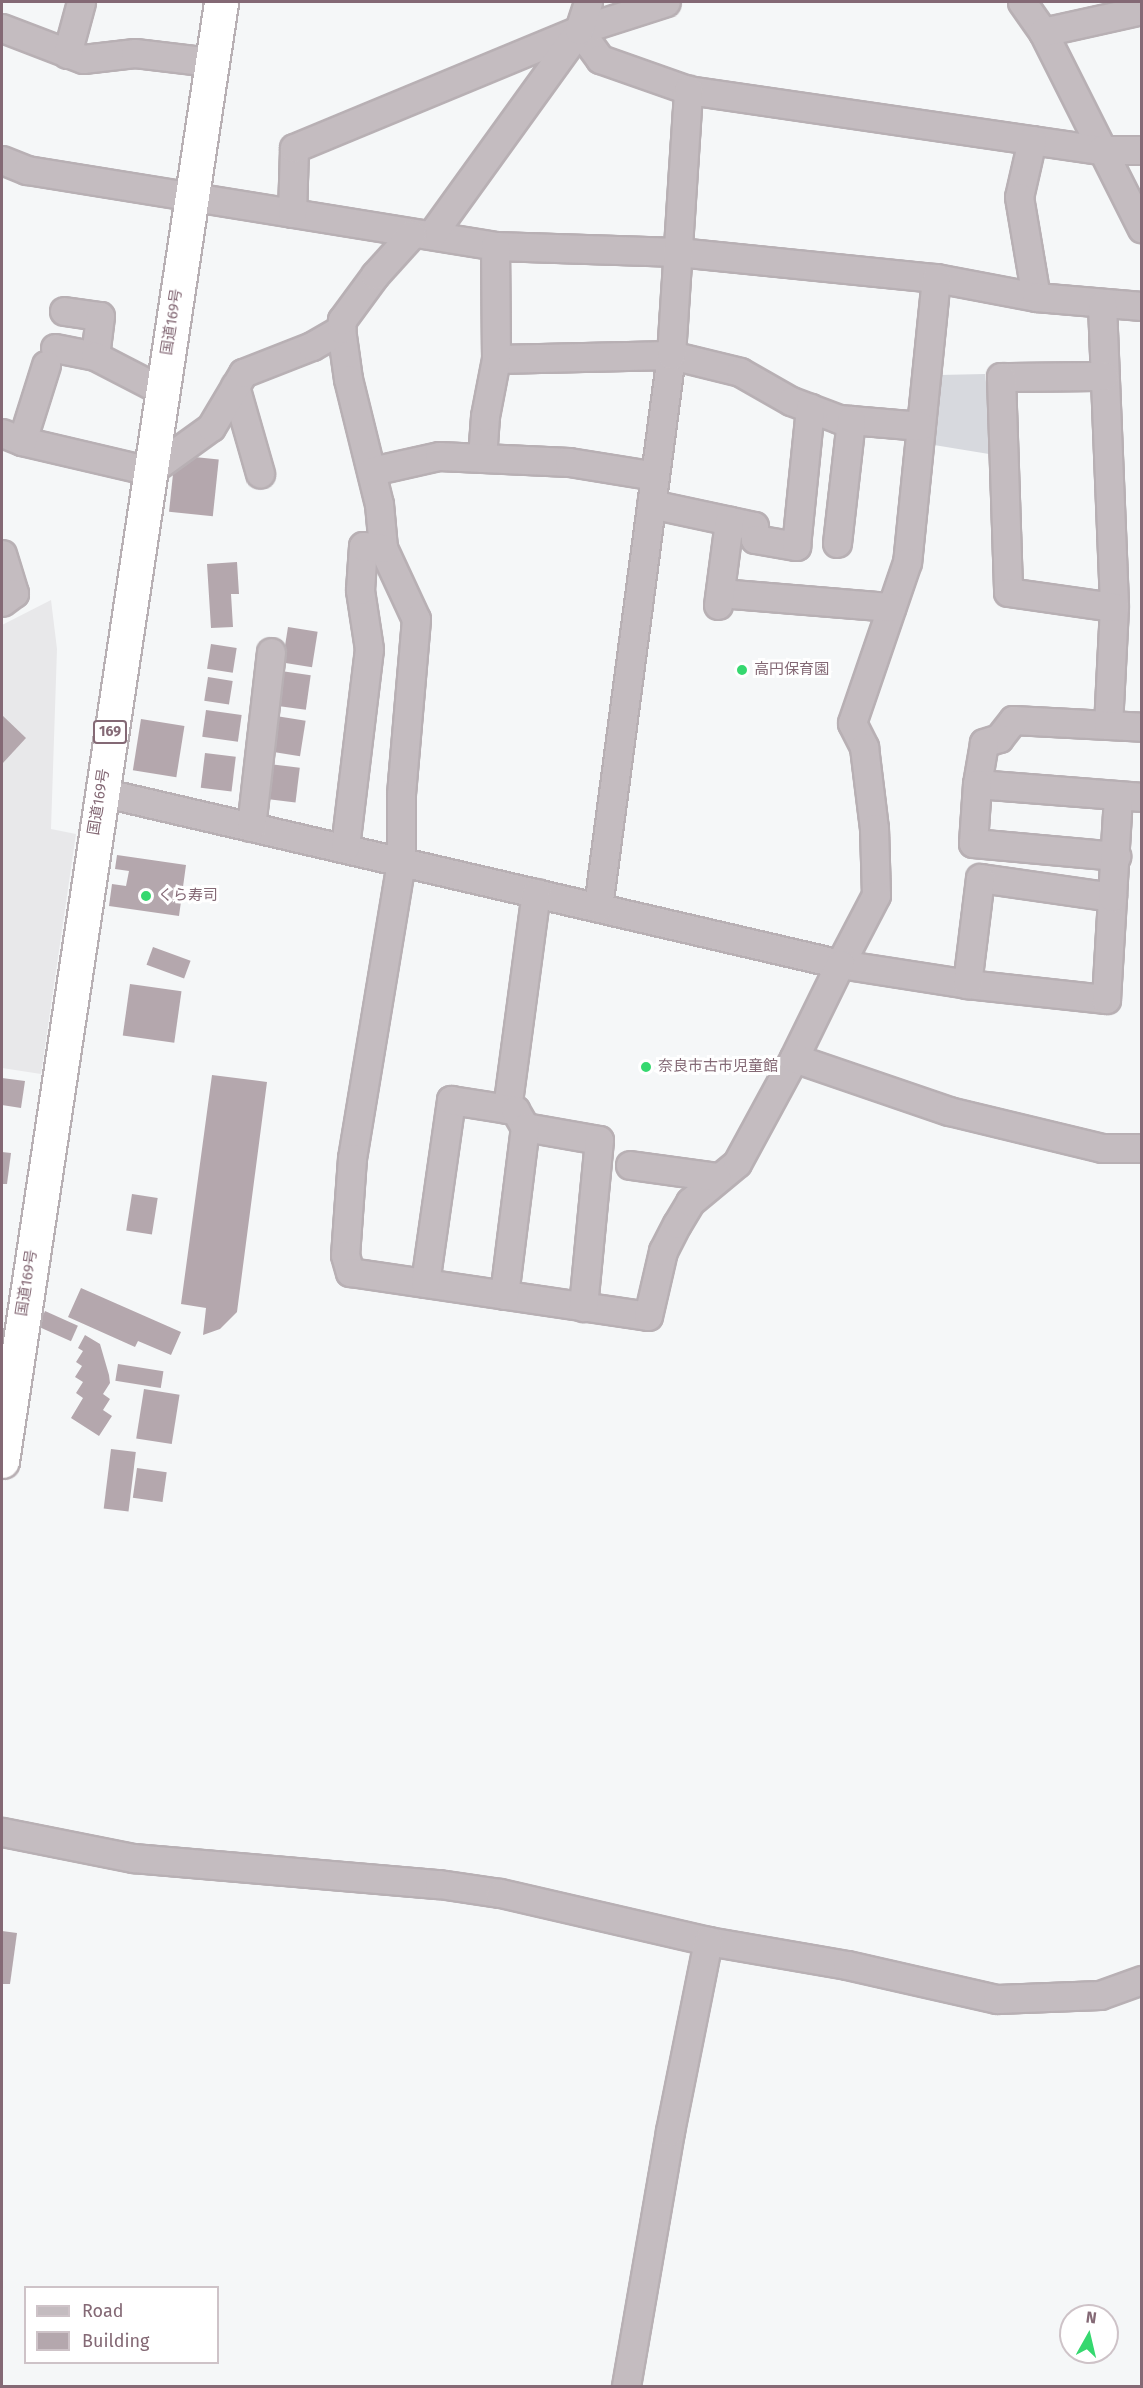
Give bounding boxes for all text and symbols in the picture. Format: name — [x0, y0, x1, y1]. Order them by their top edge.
street label: 国道169号 — [158, 287, 186, 357]
place label: 高円保育園 — [754, 661, 829, 679]
marker: 高円保育園 — [735, 663, 749, 677]
road number: 169 — [92, 721, 128, 743]
street label: 国道169号 — [85, 767, 113, 837]
place label: くら寿司 — [158, 887, 218, 905]
marker: くら寿司 — [139, 889, 153, 903]
place label: 奈良市古市児童館 — [658, 1058, 778, 1076]
marker: 奈良市古市児童館 — [639, 1060, 653, 1074]
street label: 国道169号 — [13, 1248, 41, 1318]
legend — [24, 2286, 219, 2364]
text: Road — [82, 2300, 124, 2322]
north arrow — [1059, 2304, 1119, 2364]
text: N — [1085, 2308, 1098, 2328]
text: Building — [82, 2330, 149, 2352]

